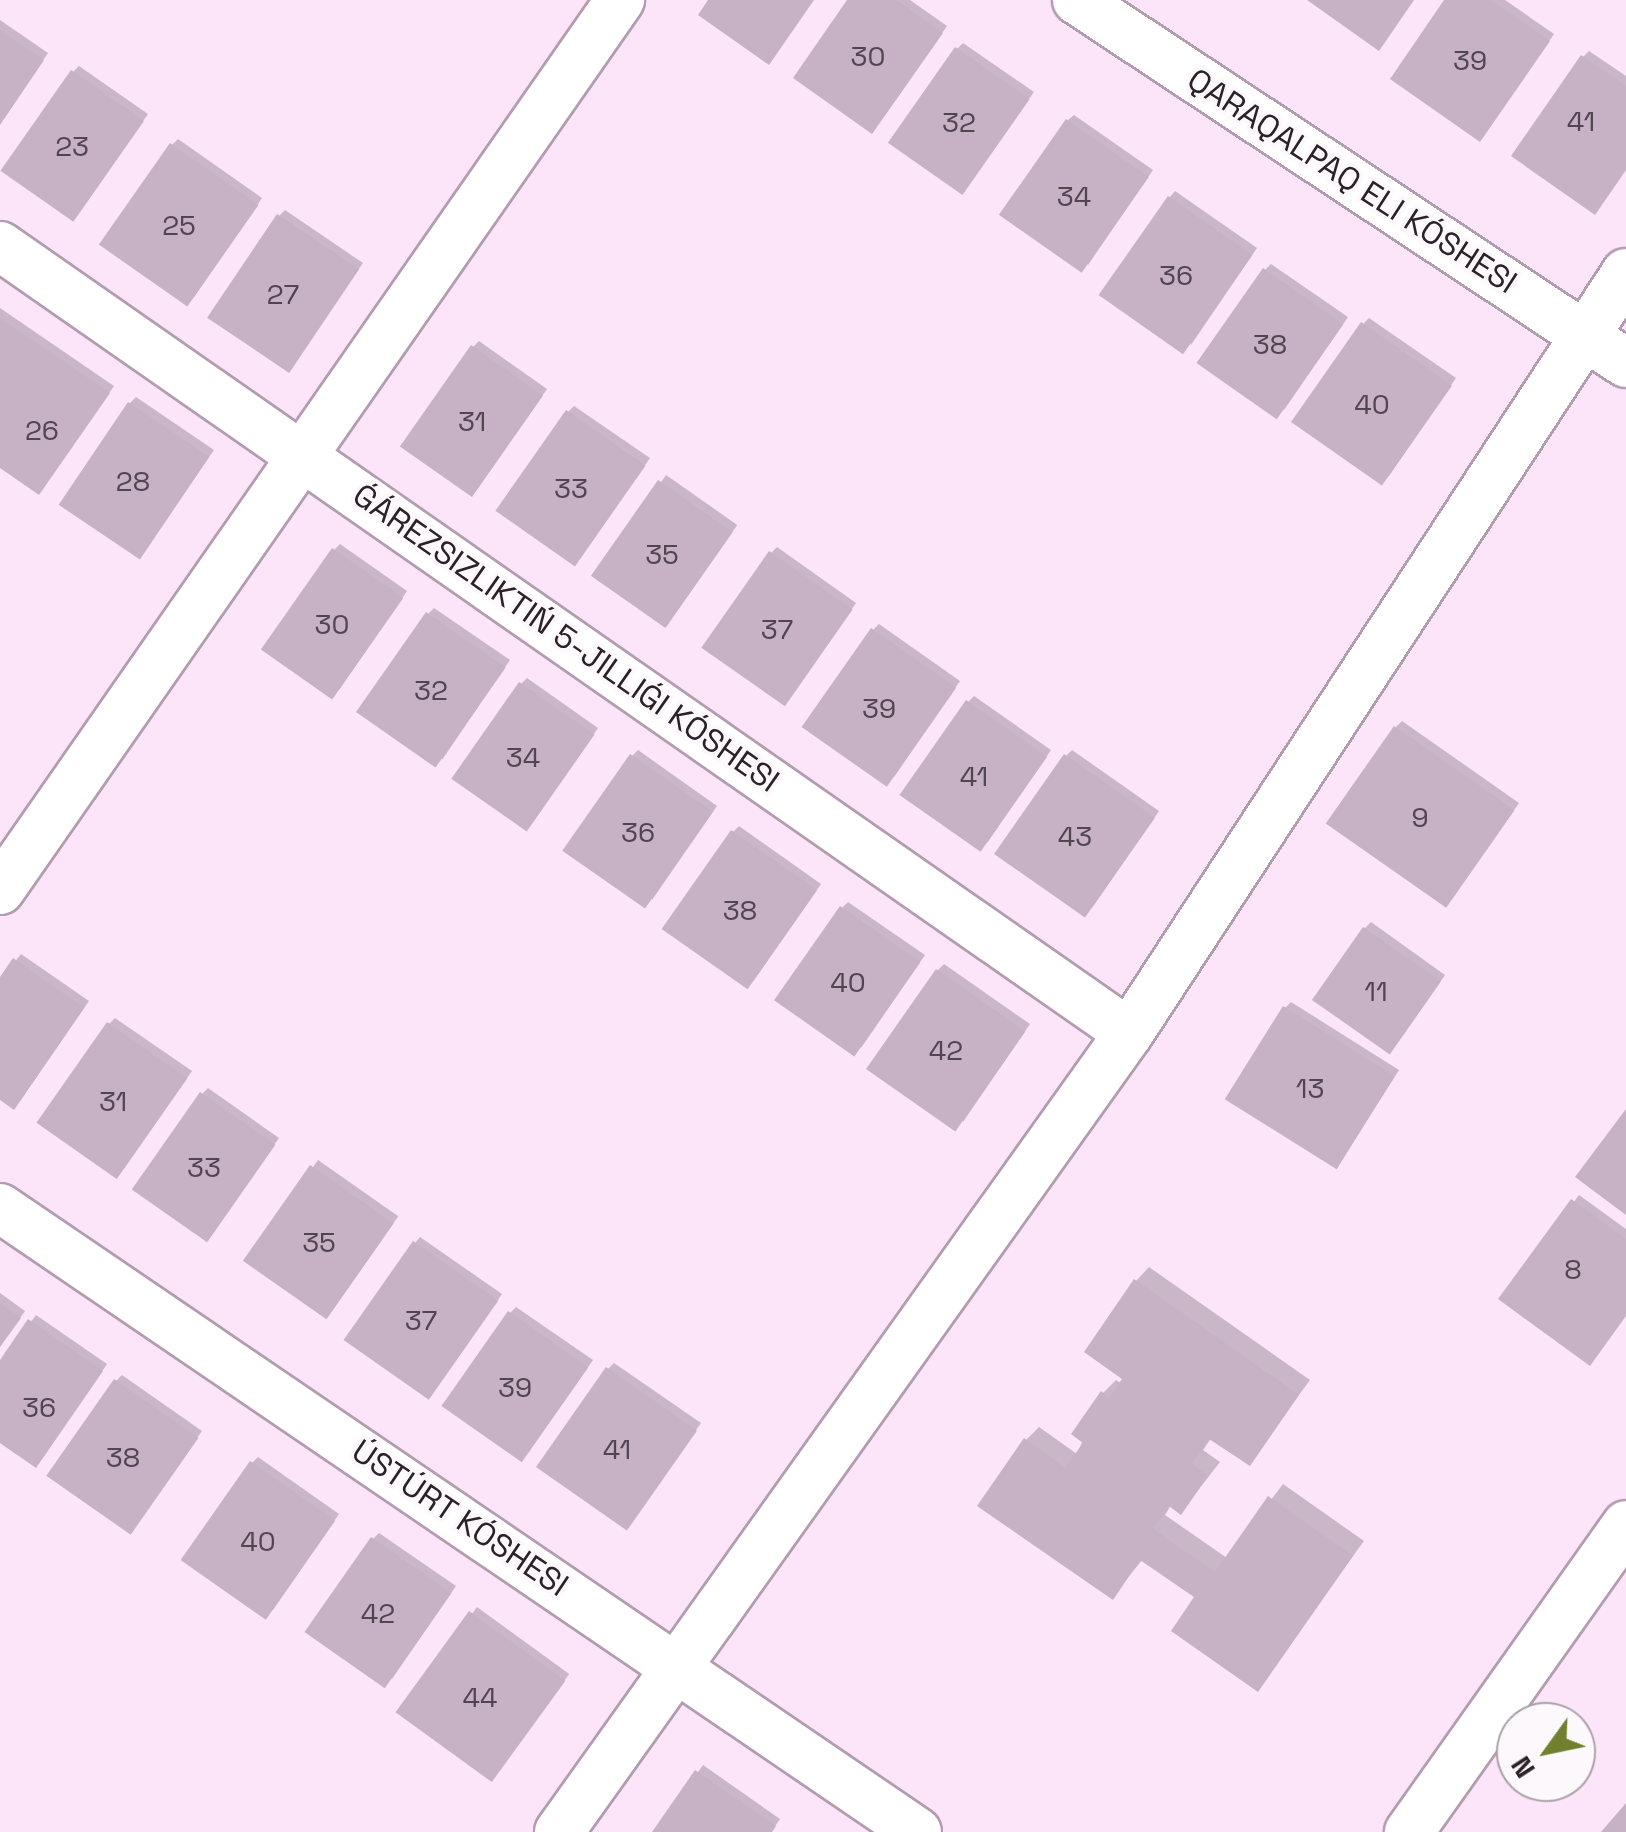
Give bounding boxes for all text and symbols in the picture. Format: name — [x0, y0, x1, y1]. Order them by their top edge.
house number: 30 — [851, 39, 885, 73]
house number: 39 — [1453, 43, 1487, 77]
street label: QARAQALPAQ ELI KÓSHESI — [1180, 60, 1524, 302]
house number: 41 — [1567, 104, 1595, 138]
house number: 32 — [942, 105, 976, 139]
house number: 23 — [55, 129, 89, 163]
house number: 34 — [1057, 179, 1091, 213]
house number: 25 — [162, 208, 196, 242]
house number: 36 — [1159, 258, 1193, 292]
house number: 27 — [267, 277, 299, 311]
house number: 38 — [1253, 327, 1287, 361]
house number: 40 — [1354, 387, 1390, 421]
house number: 31 — [458, 404, 486, 438]
house number: 26 — [25, 413, 59, 447]
house number: 28 — [116, 464, 150, 498]
house number: 33 — [554, 471, 588, 505]
street label: ǴÁREZSIZLIKTIŃ 5-JILLIǴI KÓSHESI — [346, 476, 786, 800]
house number: 35 — [645, 537, 679, 571]
house number: 30 — [315, 607, 349, 641]
house number: 37 — [761, 612, 793, 646]
house number: 32 — [414, 673, 448, 707]
house number: 39 — [862, 691, 896, 725]
house number: 34 — [506, 740, 540, 774]
house number: 41 — [960, 759, 988, 793]
house number: 9 — [1411, 800, 1429, 834]
house number: 36 — [621, 815, 655, 849]
house number: 43 — [1058, 819, 1092, 853]
house number: 38 — [723, 893, 757, 927]
house number: 40 — [830, 965, 866, 999]
house number: 11 — [1364, 974, 1388, 1008]
house number: 42 — [929, 1033, 963, 1067]
house number: 13 — [1296, 1071, 1324, 1105]
house number: 31 — [99, 1084, 127, 1118]
house number: 33 — [187, 1150, 221, 1184]
house number: 35 — [302, 1225, 336, 1259]
house number: 8 — [1564, 1252, 1582, 1286]
house number: 37 — [405, 1303, 437, 1337]
house number: 39 — [498, 1370, 532, 1404]
house number: 36 — [22, 1390, 56, 1424]
street label: ÚSTÚRT KÓSHESI — [344, 1431, 576, 1605]
house number: 41 — [603, 1432, 631, 1466]
house number: 38 — [106, 1440, 140, 1474]
house number: 40 — [240, 1524, 276, 1558]
house number: 42 — [361, 1596, 395, 1630]
house number: 44 — [463, 1680, 497, 1714]
north arrow — [1496, 1702, 1596, 1802]
text: N — [1502, 1750, 1543, 1785]

